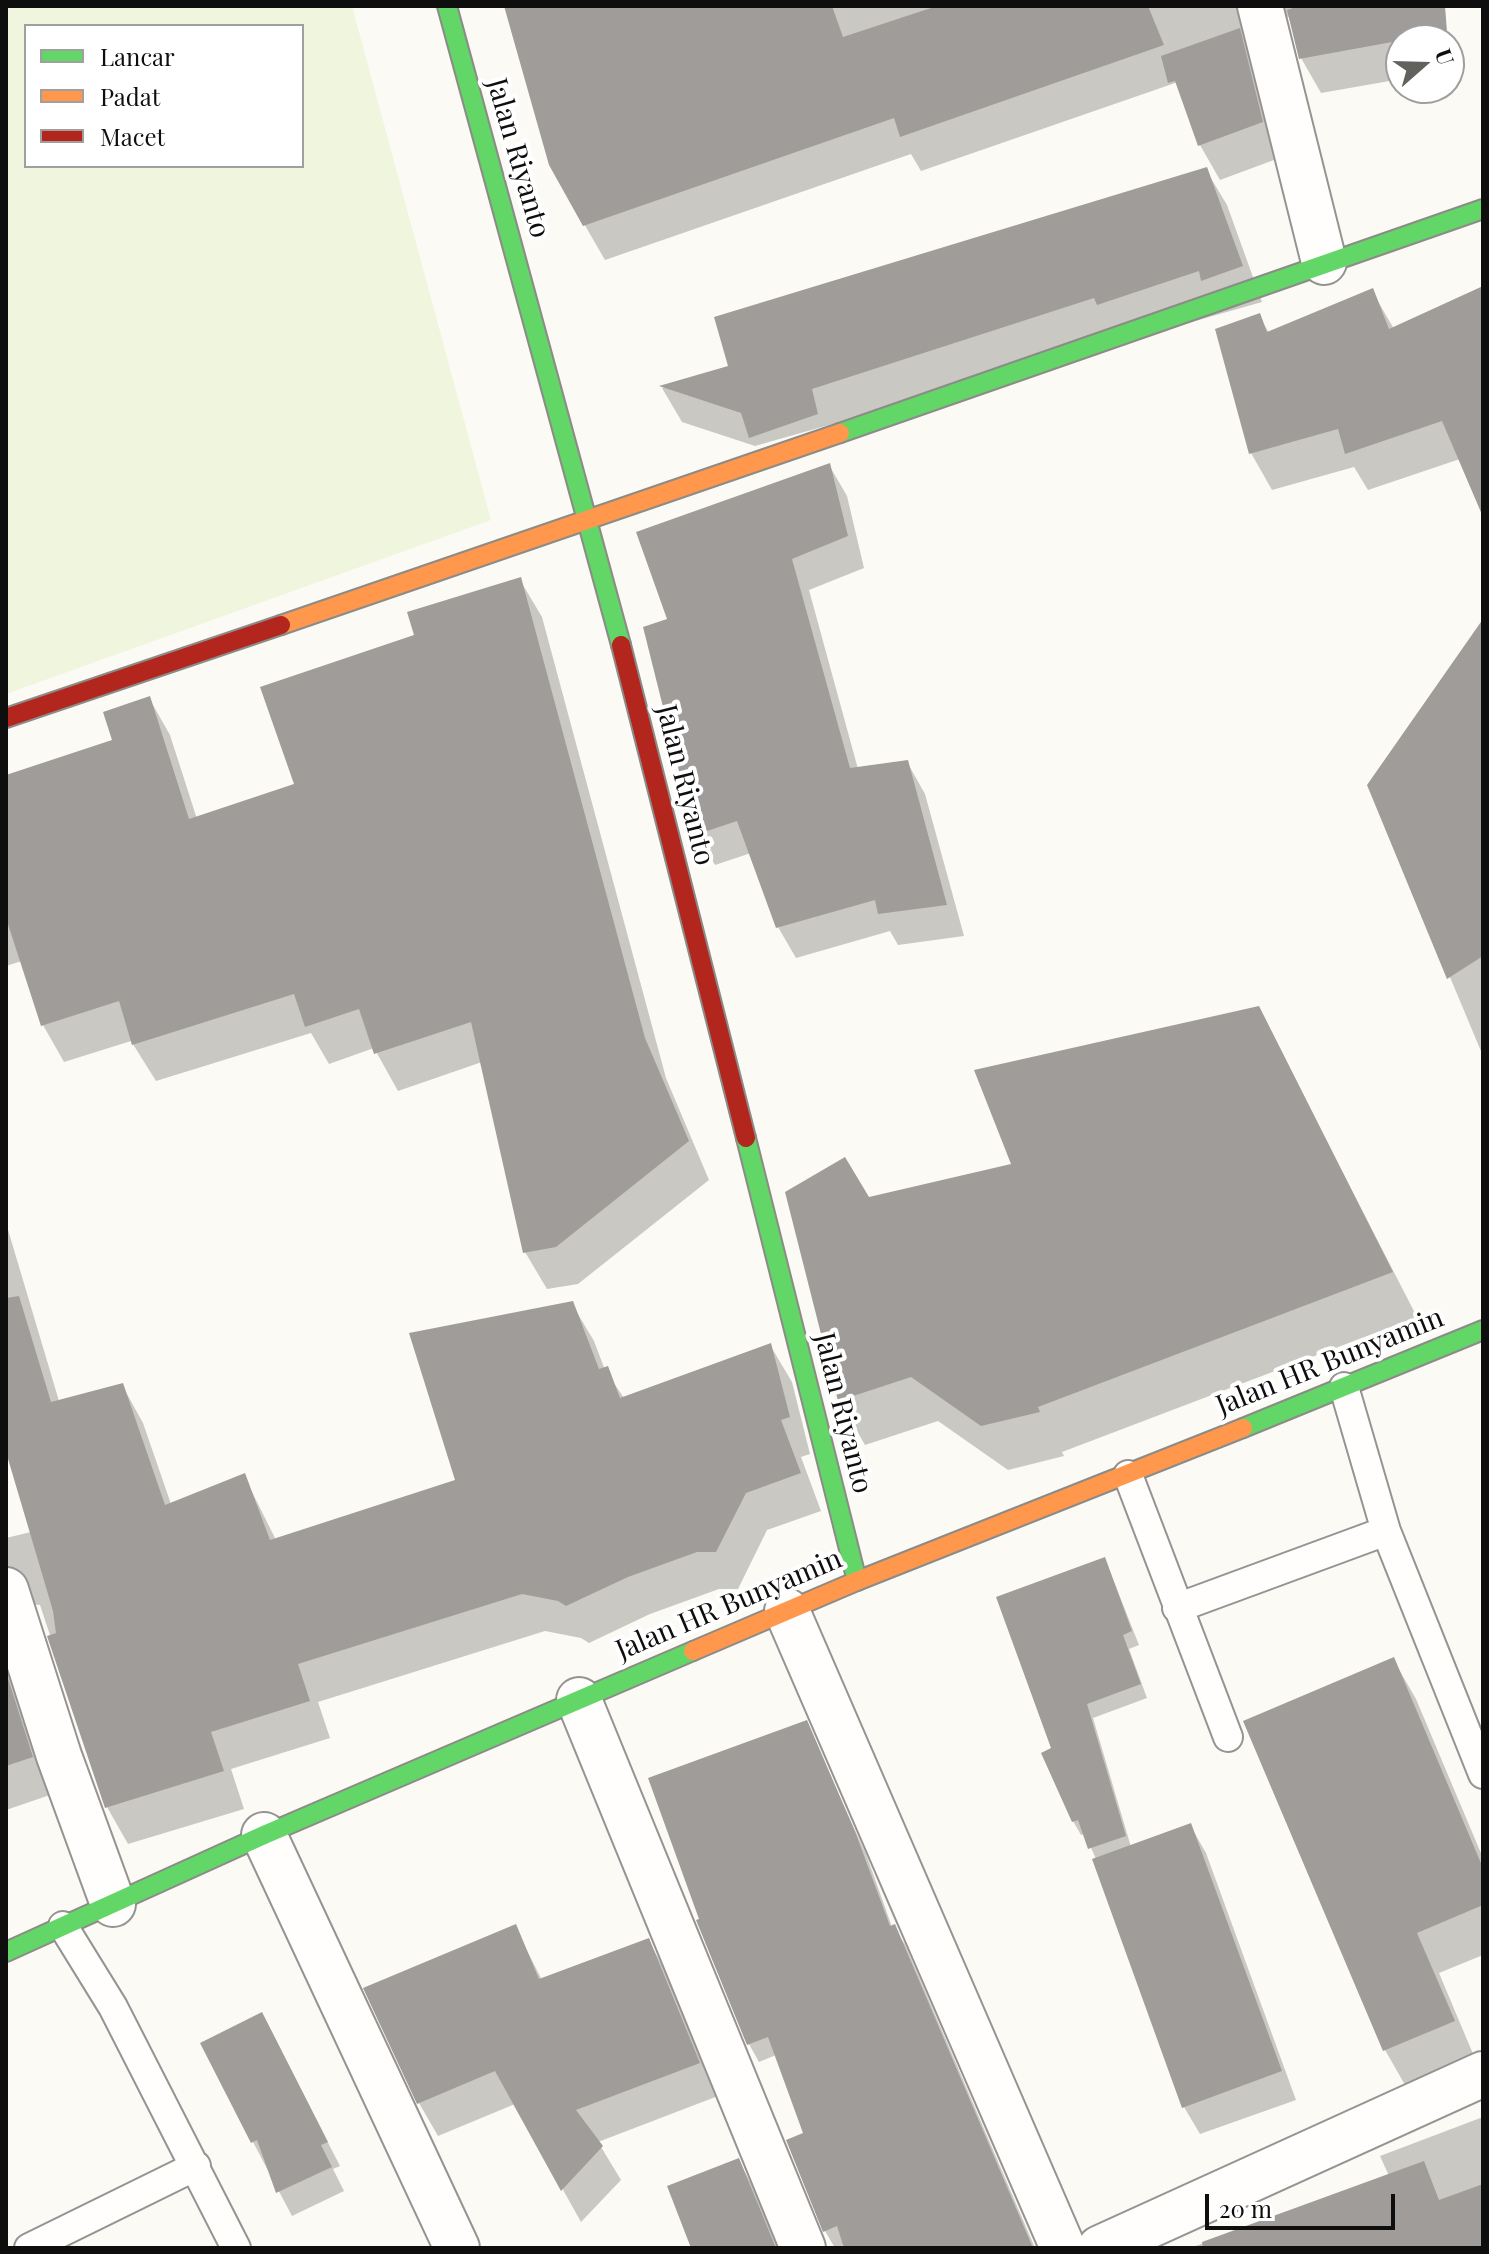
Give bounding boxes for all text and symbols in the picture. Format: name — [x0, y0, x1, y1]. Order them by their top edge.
legend — [24, 24, 304, 168]
north arrow — [1385, 24, 1465, 104]
text: Lancar — [100, 40, 175, 72]
text: U — [1429, 44, 1462, 69]
street label: Jalan Riyanto — [479, 74, 557, 242]
text: Padat — [100, 80, 160, 112]
text: Macet — [100, 120, 165, 152]
street label: Jalan Riyanto — [649, 701, 721, 869]
street label: Jalan HR Bunyamin — [1211, 1301, 1449, 1423]
street label: Jalan Riyanto — [807, 1329, 879, 1497]
street label: Jalan HR Bunyamin — [611, 1542, 847, 1668]
scale bar — [1209, 2178, 1399, 2228]
text: 20 m — [1219, 2192, 1272, 2224]

